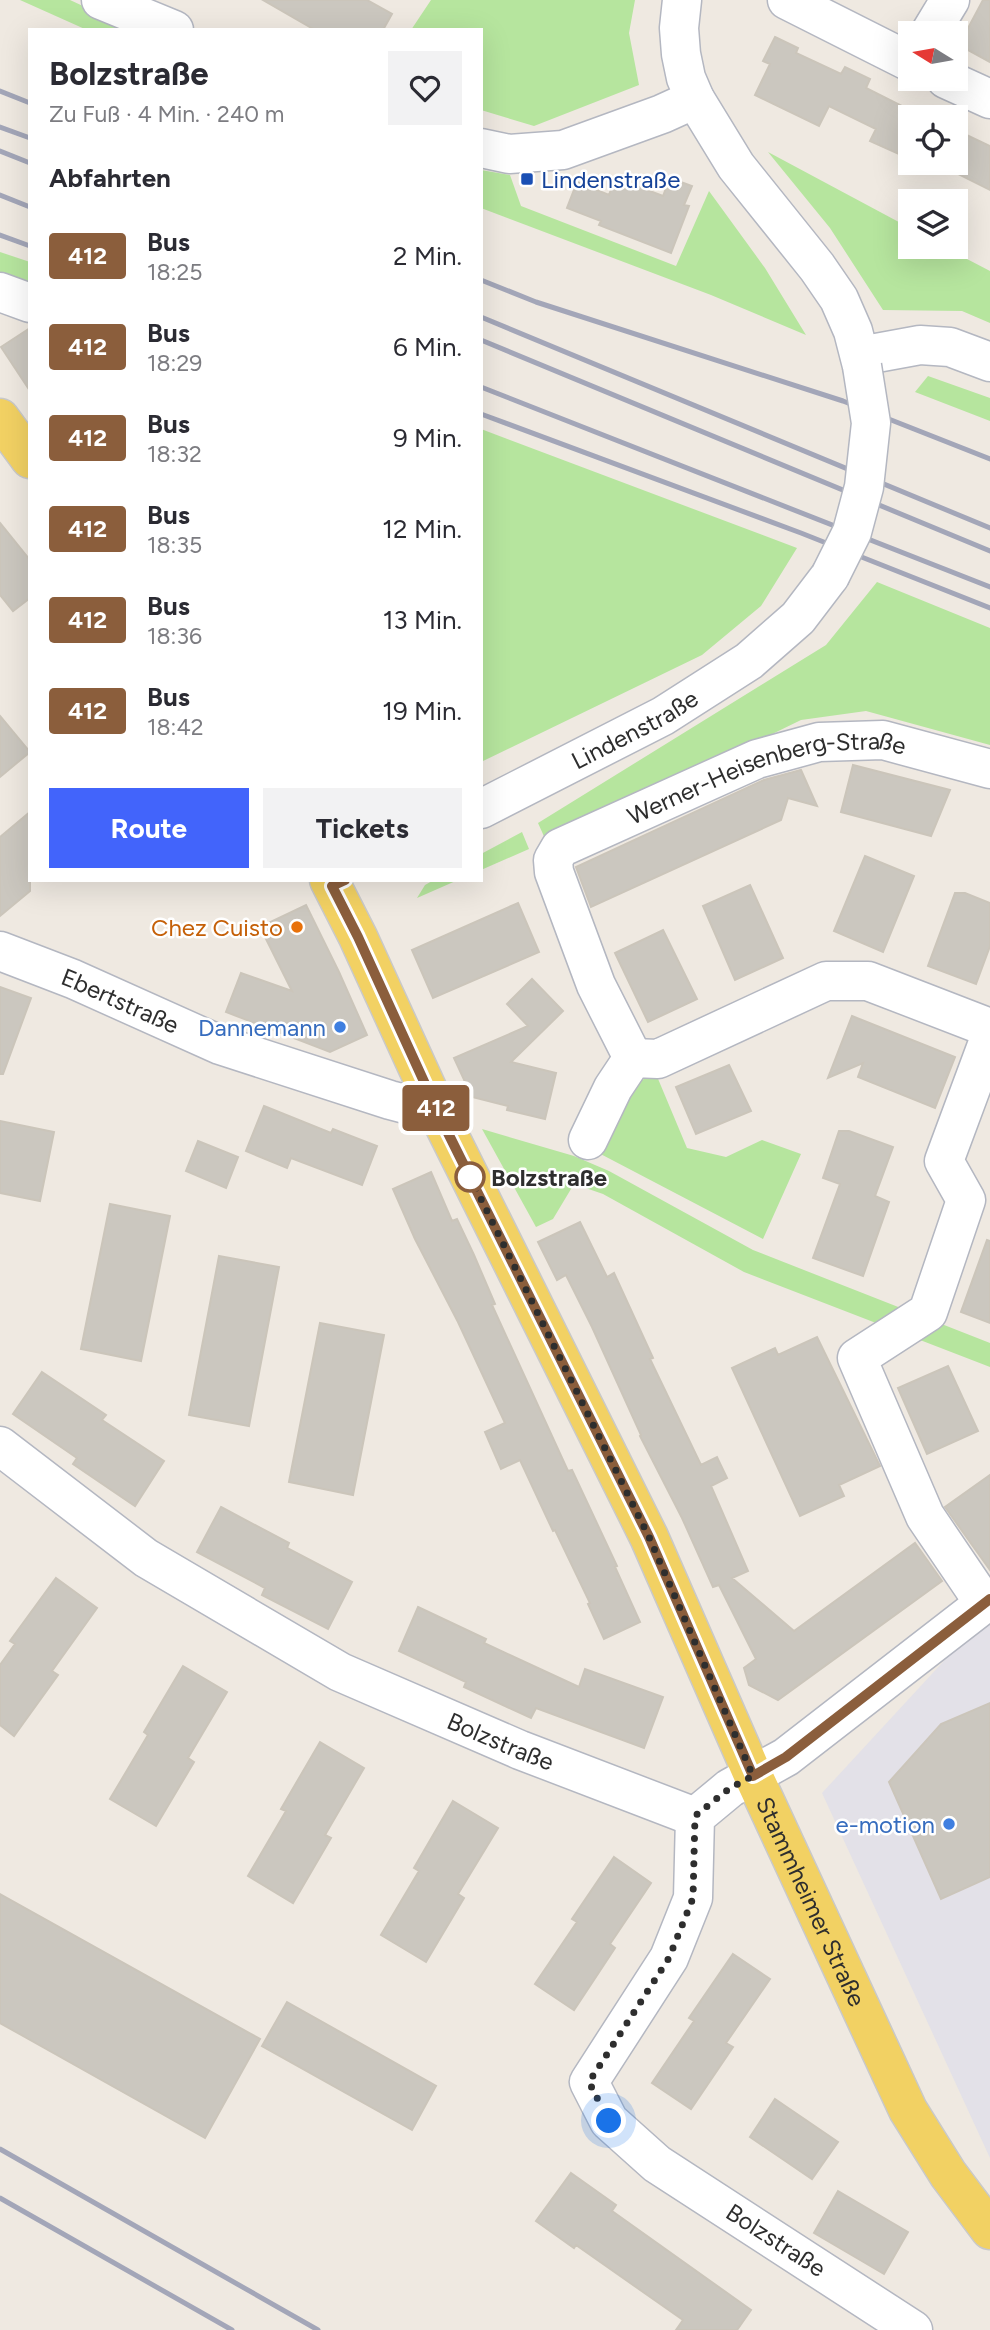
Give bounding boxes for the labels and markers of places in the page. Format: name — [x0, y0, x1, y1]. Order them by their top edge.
place label: Lindenstraße — [541, 165, 680, 194]
marker: Lindenstraße — [519, 171, 535, 187]
place label: Chez Cuisto — [151, 913, 283, 942]
marker: Chez Cuisto — [289, 919, 305, 935]
place label: Dannemann — [198, 1013, 326, 1042]
marker: Dannemann — [332, 1019, 348, 1035]
marker: Bolzstraße — [455, 1162, 485, 1192]
place label: Bolzstraße — [491, 1163, 607, 1192]
place label: e-motion — [836, 1810, 935, 1839]
marker: e-motion — [941, 1816, 957, 1832]

